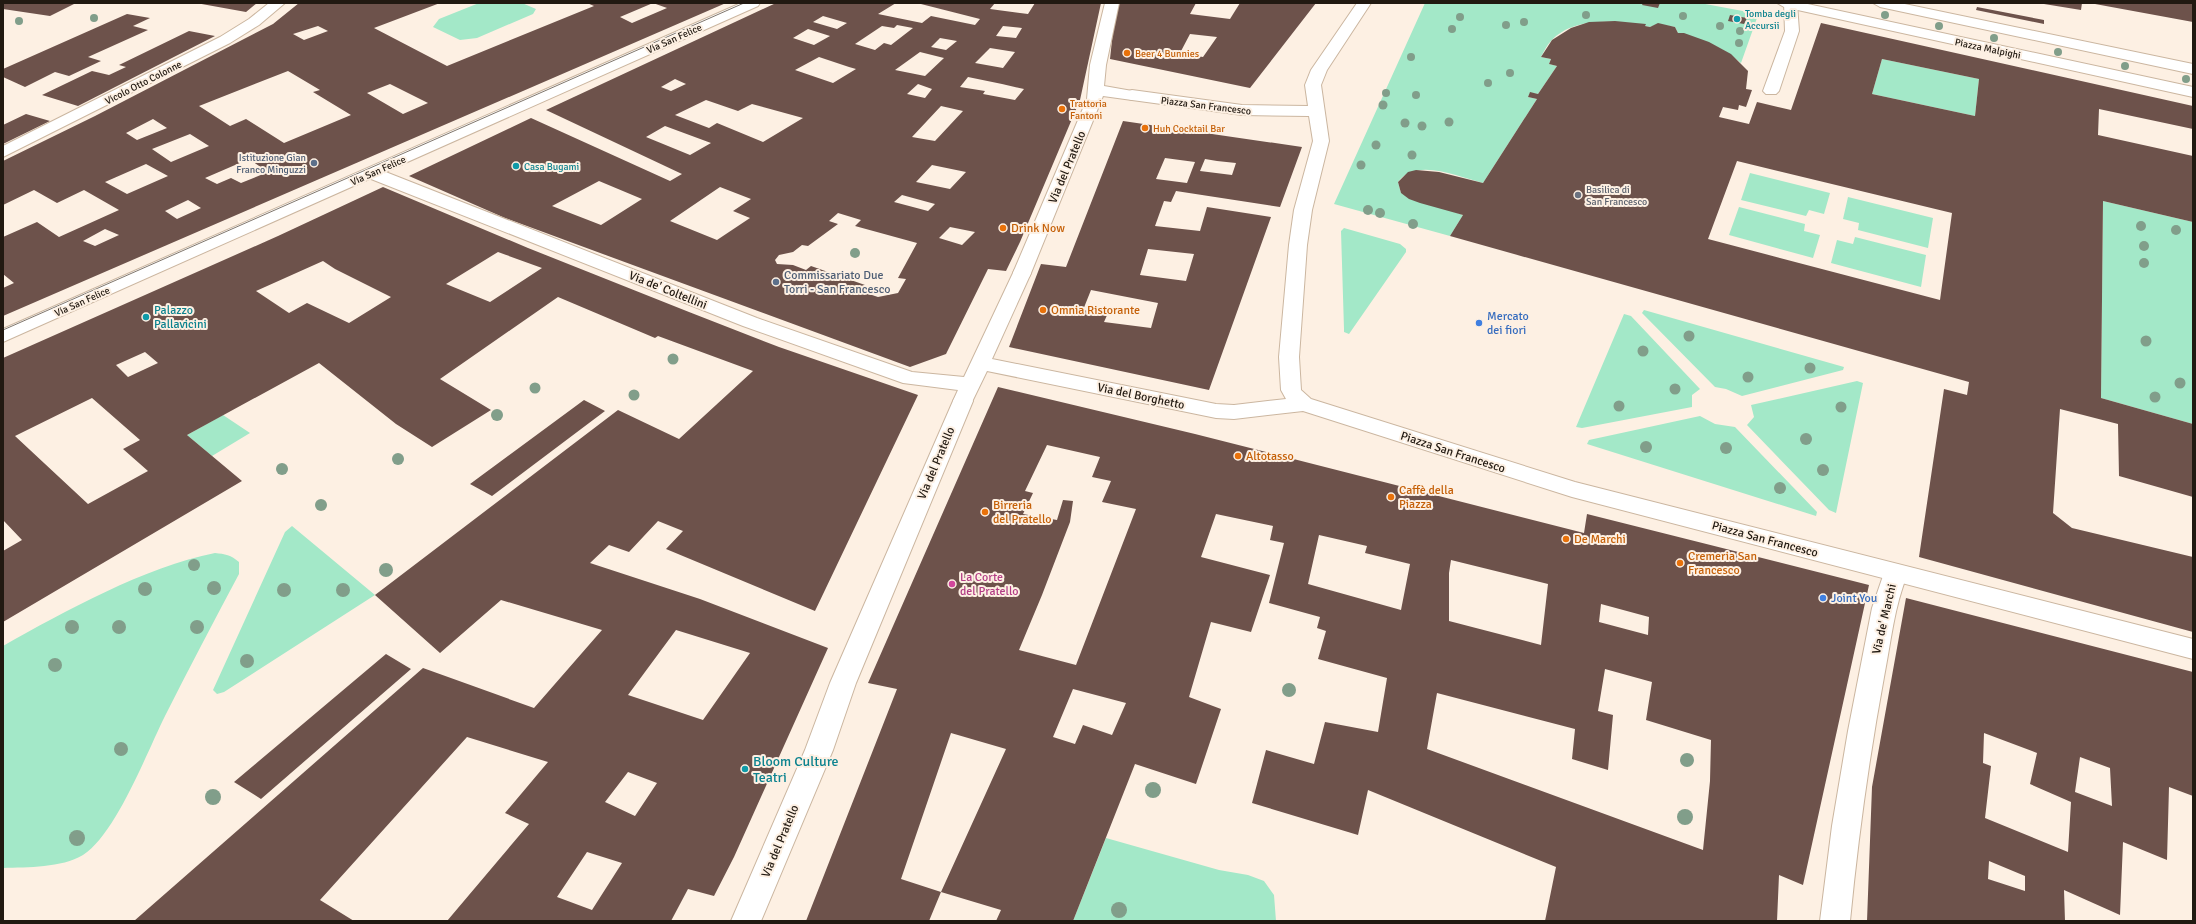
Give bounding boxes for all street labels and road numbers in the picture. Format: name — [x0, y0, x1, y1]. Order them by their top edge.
street label: Via San Felice — [645, 21, 704, 56]
street label: Piazza Malpighi — [1954, 36, 2022, 62]
street label: Vicolo Otto Colonne — [103, 58, 184, 107]
street label: Piazza San Francesco — [1160, 94, 1252, 117]
street label: Via del Pratello — [1045, 129, 1089, 206]
street label: Via San Felice — [349, 153, 408, 188]
street label: Via de' Coltellini — [626, 268, 709, 313]
street label: Via San Felice — [53, 284, 112, 319]
street label: Via del Borghetto — [1096, 380, 1186, 413]
street label: Via del Pratello — [914, 425, 958, 502]
street label: Piazza San Francesco — [1399, 428, 1507, 476]
street label: Piazza San Francesco — [1710, 518, 1820, 561]
street label: Via de' Marchi — [1869, 582, 1900, 656]
street label: Via del Pratello — [758, 803, 802, 880]

